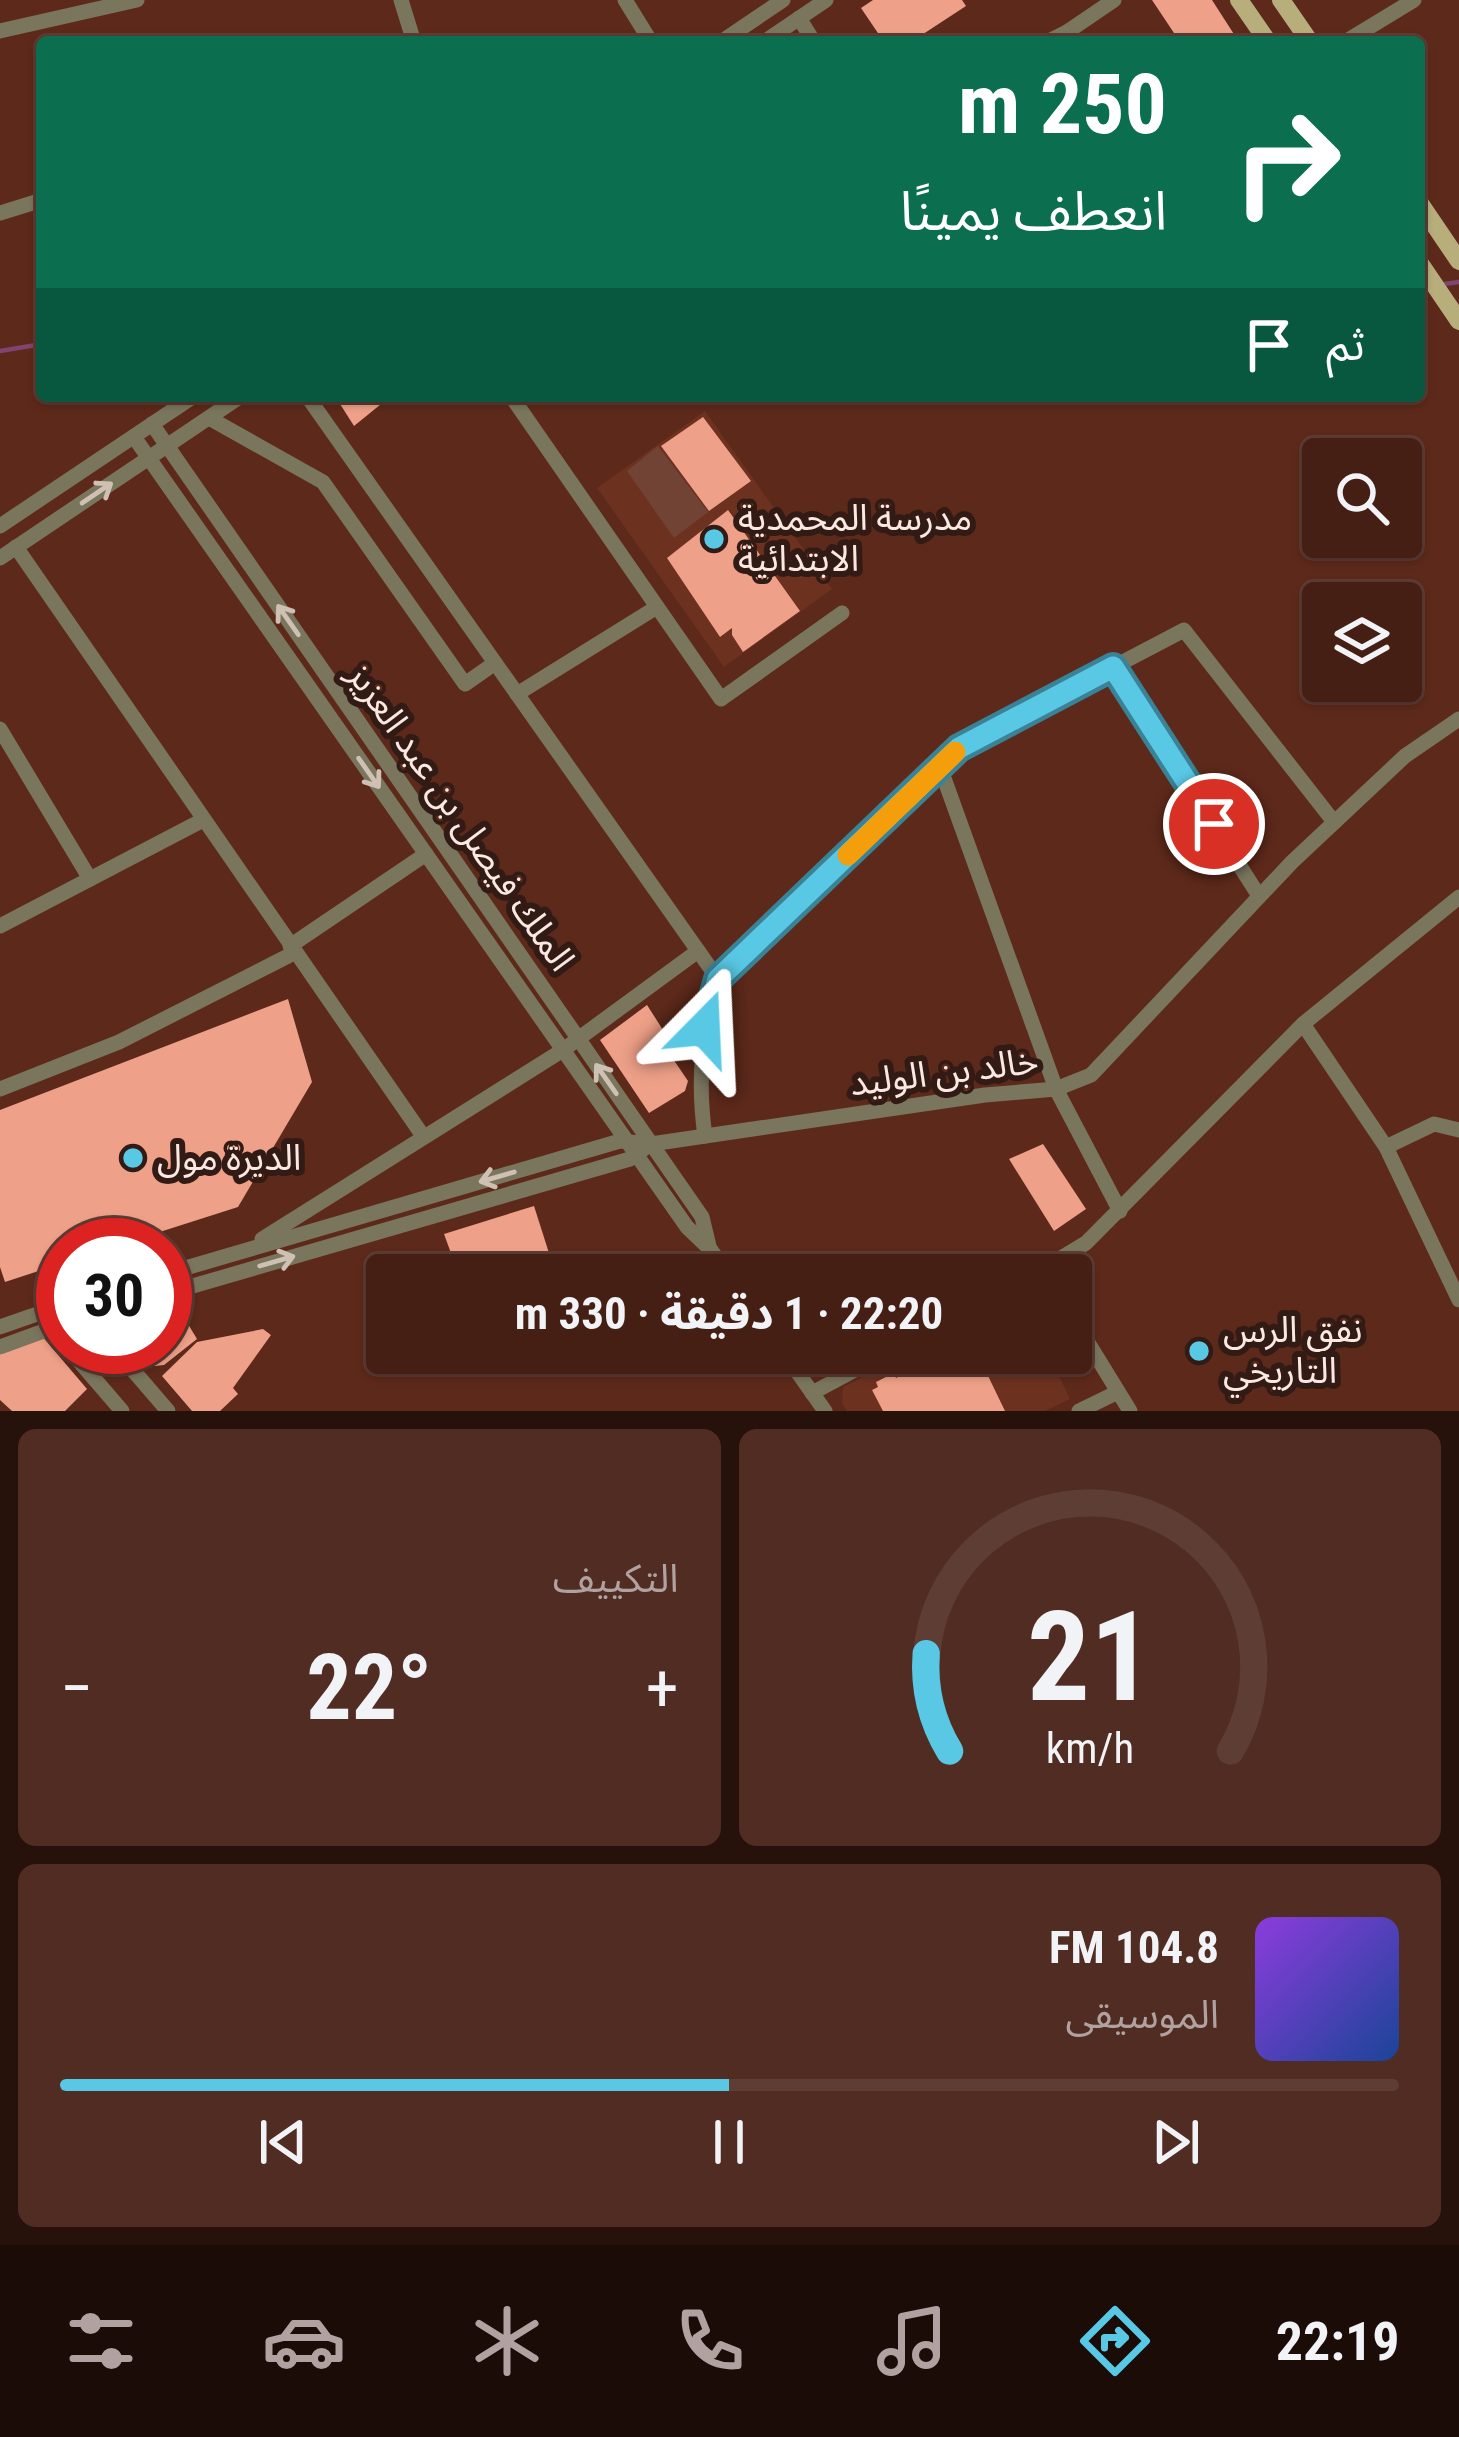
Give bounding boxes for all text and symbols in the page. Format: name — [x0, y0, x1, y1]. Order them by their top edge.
text: 250 m — [958, 55, 1167, 154]
icon: right — [1209, 84, 1365, 240]
text: انعطف يمينًا — [900, 180, 1167, 243]
icon: arrive — [1236, 312, 1302, 378]
text: ثم — [1326, 318, 1365, 371]
map controls — [1302, 438, 1422, 702]
button: search — [1302, 438, 1422, 558]
one-way arrow — [80, 480, 114, 505]
place label: مدرسة المحمدية الابتدائية — [738, 497, 972, 580]
marker: مدرسة المحمدية الابتدائية — [701, 526, 727, 552]
button: layers — [1302, 582, 1422, 702]
one-way arrow — [276, 604, 301, 638]
street label: الملك فيصل بن عبد العزيز — [338, 654, 583, 979]
one-way arrow — [356, 756, 381, 789]
pin — [1163, 773, 1265, 875]
icon: arrive — [1181, 791, 1247, 857]
position arrow — [641, 965, 767, 1091]
street label: خالد بن الوليد — [847, 1040, 1041, 1104]
one-way arrow — [594, 1063, 619, 1096]
place label: الديرة مول — [157, 1137, 301, 1179]
marker: الديرة مول — [120, 1145, 146, 1171]
one-way arrow — [479, 1167, 517, 1189]
speed limit sign: 30 — [36, 1218, 192, 1374]
one-way arrow — [258, 1249, 296, 1271]
text: 22:20 · 1 دقيقة · 330 m — [515, 1287, 943, 1340]
place label: نفق الرس التاريخي — [1223, 1309, 1362, 1398]
marker: نفق الرس التاريخي — [1186, 1338, 1212, 1364]
text: التكييف — [553, 1556, 679, 1602]
text: 21 — [1027, 1584, 1153, 1730]
text: 22° — [306, 1636, 432, 1741]
text: − — [60, 1650, 93, 1727]
text: + — [646, 1650, 678, 1727]
text: km/h — [1046, 1722, 1134, 1772]
text: 104.8 FM — [1049, 1921, 1219, 1974]
text: الموسيقى — [1065, 1992, 1219, 2038]
icon: previous — [250, 2109, 316, 2175]
icon: pause — [696, 2109, 762, 2175]
icon: next — [1143, 2109, 1209, 2175]
icon: filters — [59, 2299, 143, 2383]
icon: car — [262, 2299, 346, 2383]
icon: climate — [465, 2299, 549, 2383]
icon: phone — [668, 2299, 752, 2383]
icon: music — [870, 2299, 954, 2383]
icon: directions — [1073, 2299, 1157, 2383]
text: 22:19 — [1276, 2310, 1400, 2373]

